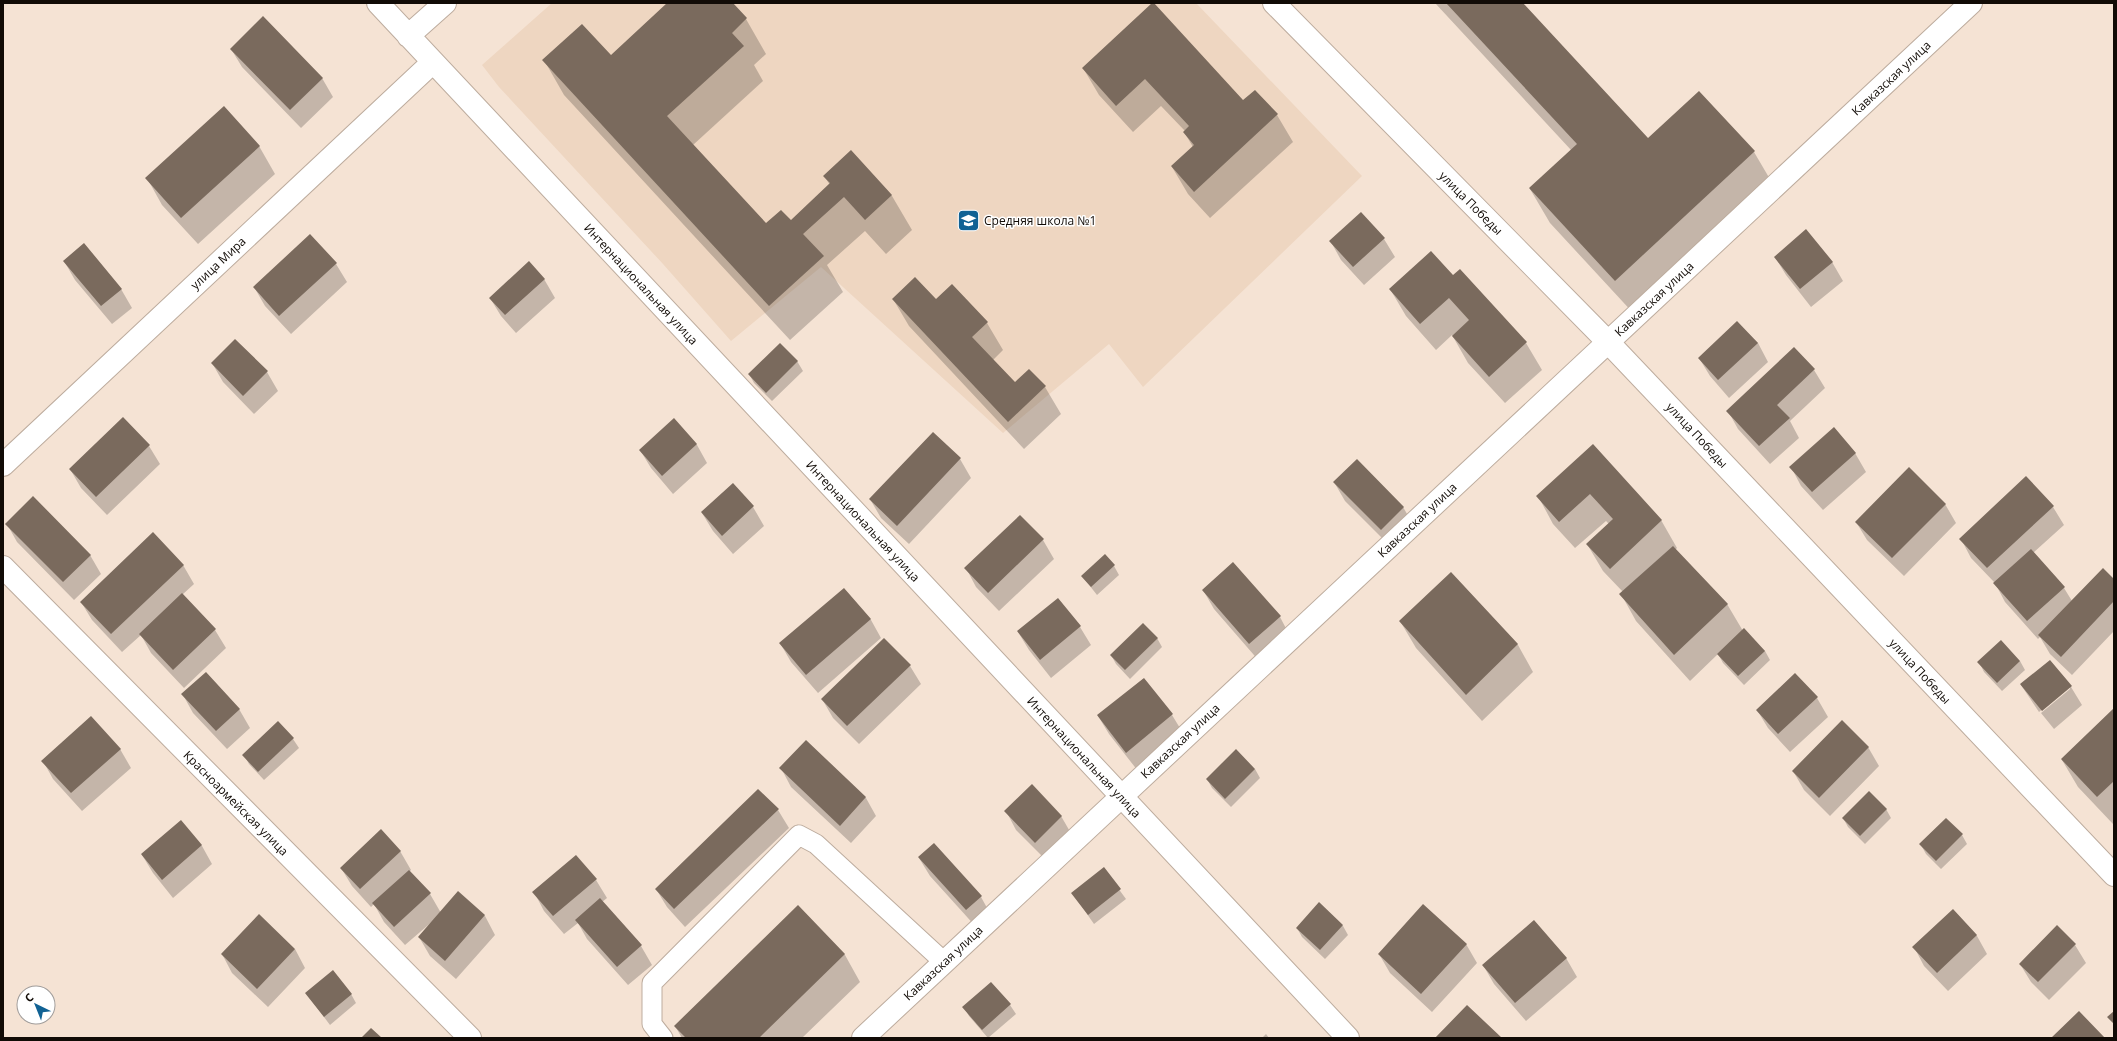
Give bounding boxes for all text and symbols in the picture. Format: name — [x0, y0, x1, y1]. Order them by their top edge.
street label: Кавказская улица — [1848, 37, 1934, 119]
street label: улица Победы — [1435, 167, 1507, 239]
school or university icon: Средняя школа №1 — [956, 207, 982, 233]
place label: Средняя школа №1 — [984, 212, 1096, 229]
street label: Интернациональная улица — [580, 220, 702, 348]
street label: улица Мира — [187, 233, 249, 293]
street label: Кавказская улица — [1611, 258, 1697, 340]
street label: улица Победы — [1662, 399, 1732, 471]
street label: Интернациональная улица — [802, 457, 924, 585]
street label: Кавказская улица — [1374, 479, 1460, 561]
street label: улица Победы — [1885, 635, 1955, 707]
street label: Интернациональная улица — [1023, 693, 1145, 821]
street label: Кавказская улица — [1137, 700, 1223, 782]
street label: Красноармейская улица — [180, 747, 292, 859]
street label: Кавказская улица — [900, 922, 986, 1004]
north arrow — [16, 985, 56, 1025]
text: С — [21, 989, 37, 1005]

